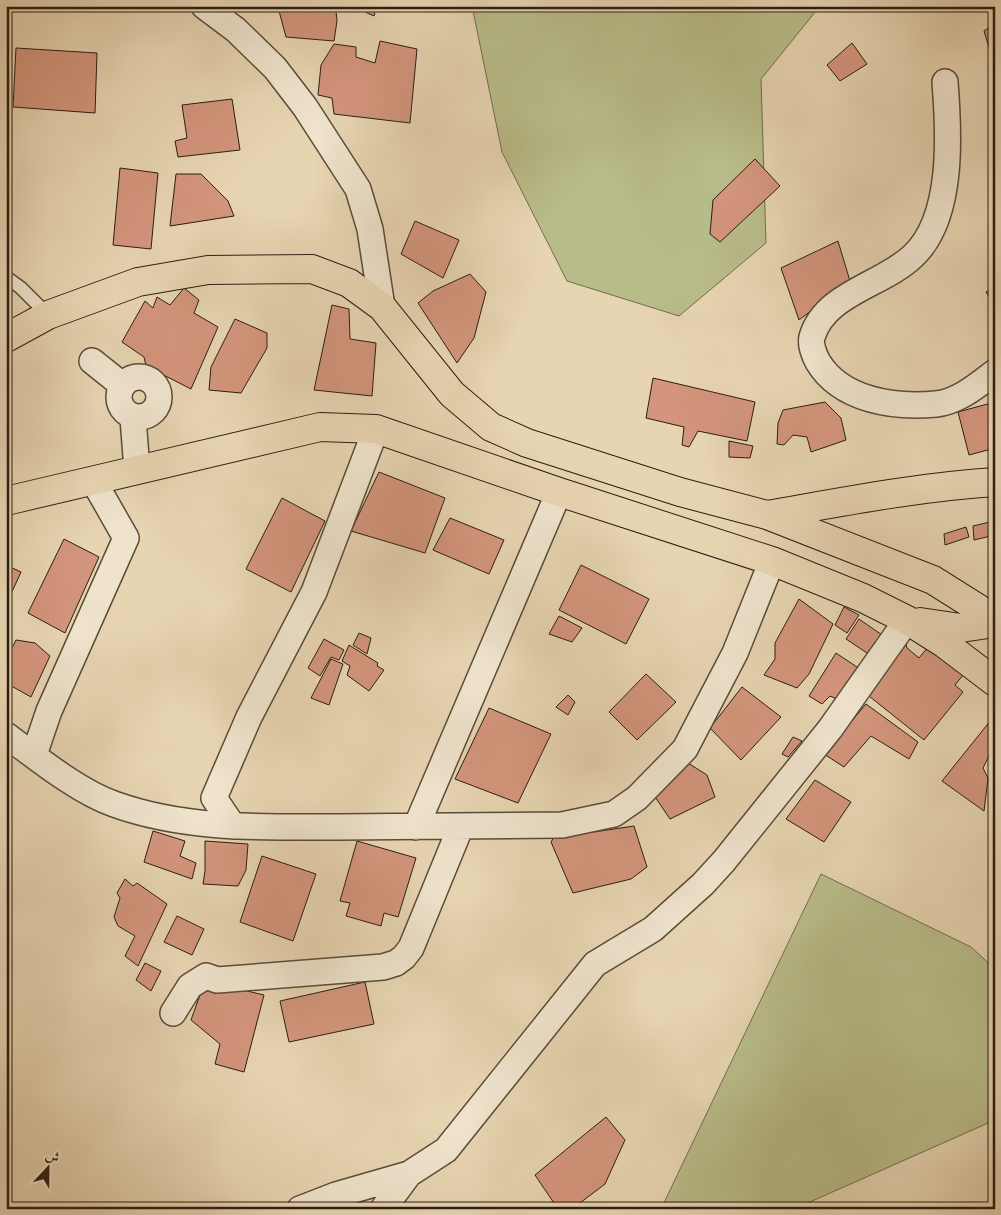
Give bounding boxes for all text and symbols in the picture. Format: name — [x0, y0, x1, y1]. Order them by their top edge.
north arrow — [22, 1142, 72, 1192]
text: ش — [42, 1146, 62, 1169]

